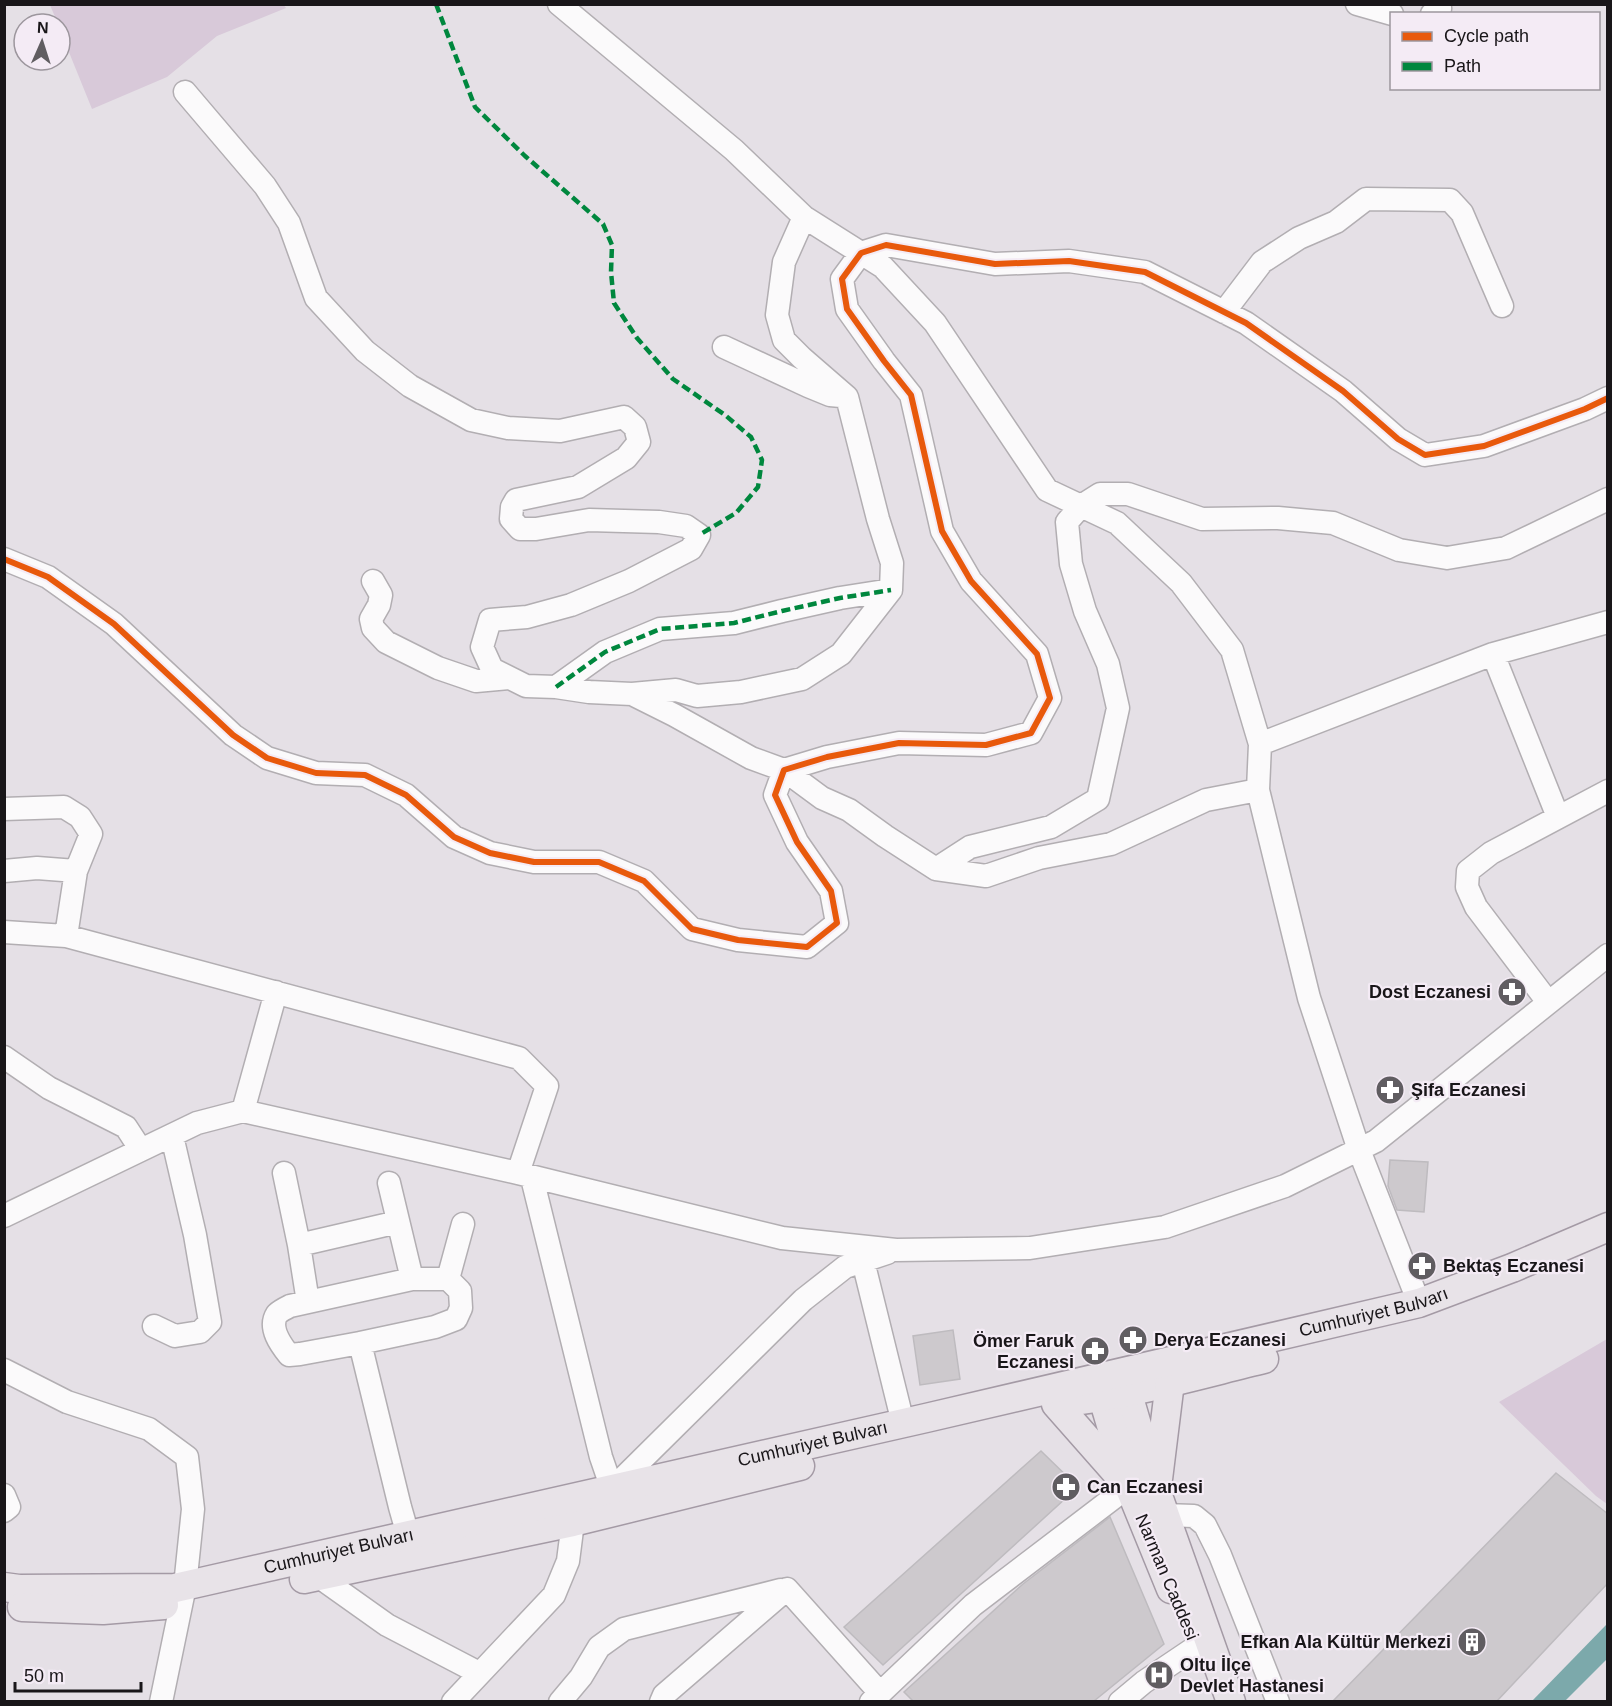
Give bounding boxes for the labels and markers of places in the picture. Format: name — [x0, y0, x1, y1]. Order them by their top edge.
pharmacy icon: Dost Eczanesi — [1496, 976, 1528, 1008]
place label: Dost Eczanesi — [1369, 982, 1491, 1002]
pharmacy icon: Şifa Eczanesi — [1374, 1074, 1406, 1106]
place label: Şifa Eczanesi — [1411, 1080, 1526, 1100]
pharmacy icon: Bektaş Eczanesi — [1406, 1250, 1438, 1282]
place label: Bektaş Eczanesi — [1443, 1256, 1584, 1276]
pharmacy icon: Derya Eczanesi — [1117, 1324, 1149, 1356]
place label: Derya Eczanesi — [1154, 1330, 1286, 1350]
place label: Ömer Faruk Eczanesi — [973, 1331, 1075, 1372]
pharmacy icon: Ömer Faruk Eczanesi — [1079, 1335, 1111, 1367]
pharmacy icon: Can Eczanesi — [1050, 1471, 1082, 1503]
place label: Can Eczanesi — [1087, 1477, 1203, 1497]
building icon: Efkan Ala Kültür Merkezi — [1456, 1626, 1488, 1658]
place label: Efkan Ala Kültür Merkezi — [1241, 1632, 1451, 1652]
place label: Oltu İlçe Devlet Hastanesi — [1180, 1655, 1324, 1696]
hospital icon: Oltu İlçe Devlet Hastanesi — [1143, 1659, 1175, 1691]

